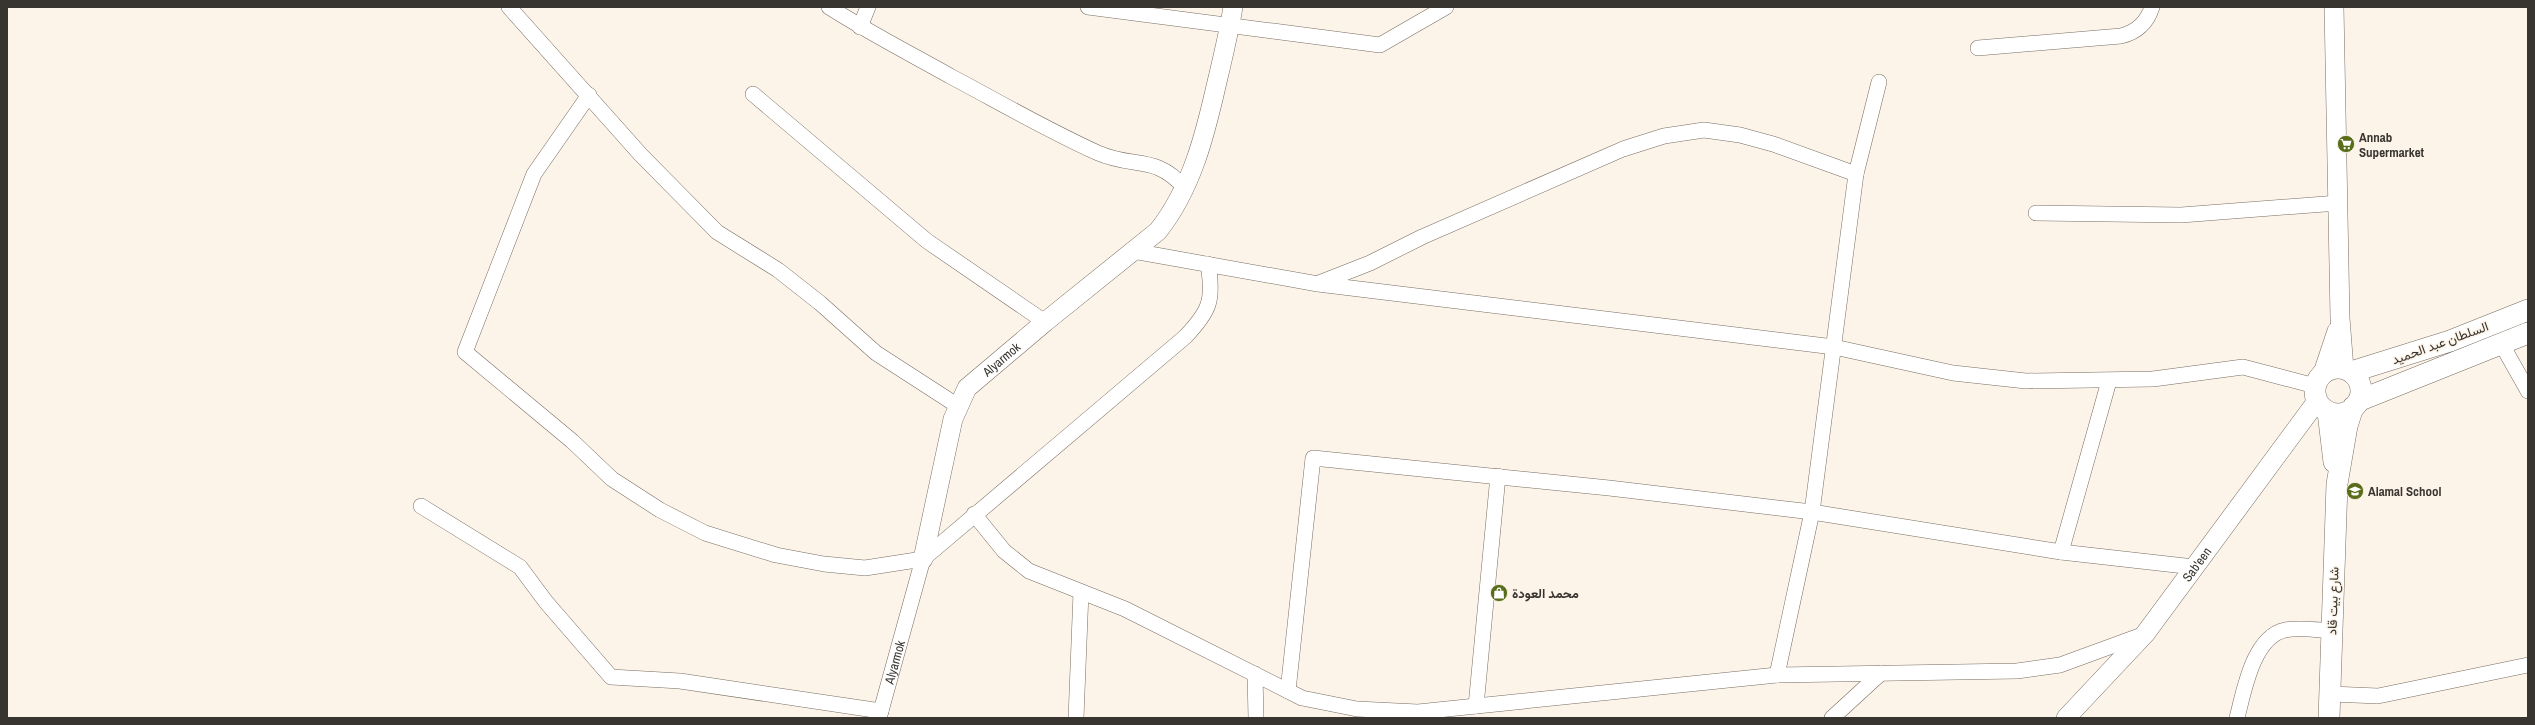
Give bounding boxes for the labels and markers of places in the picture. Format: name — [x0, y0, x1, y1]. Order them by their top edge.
place label: Annab Supermarket — [2359, 129, 2425, 161]
supermarket icon: Annab Supermarket — [2336, 134, 2356, 154]
school or university icon: Alamal School — [2345, 481, 2365, 501]
place label: Alamal School — [2368, 483, 2441, 500]
shop icon: محمد العودة — [1489, 583, 1509, 603]
place label: محمد العودة — [1512, 585, 1579, 602]

